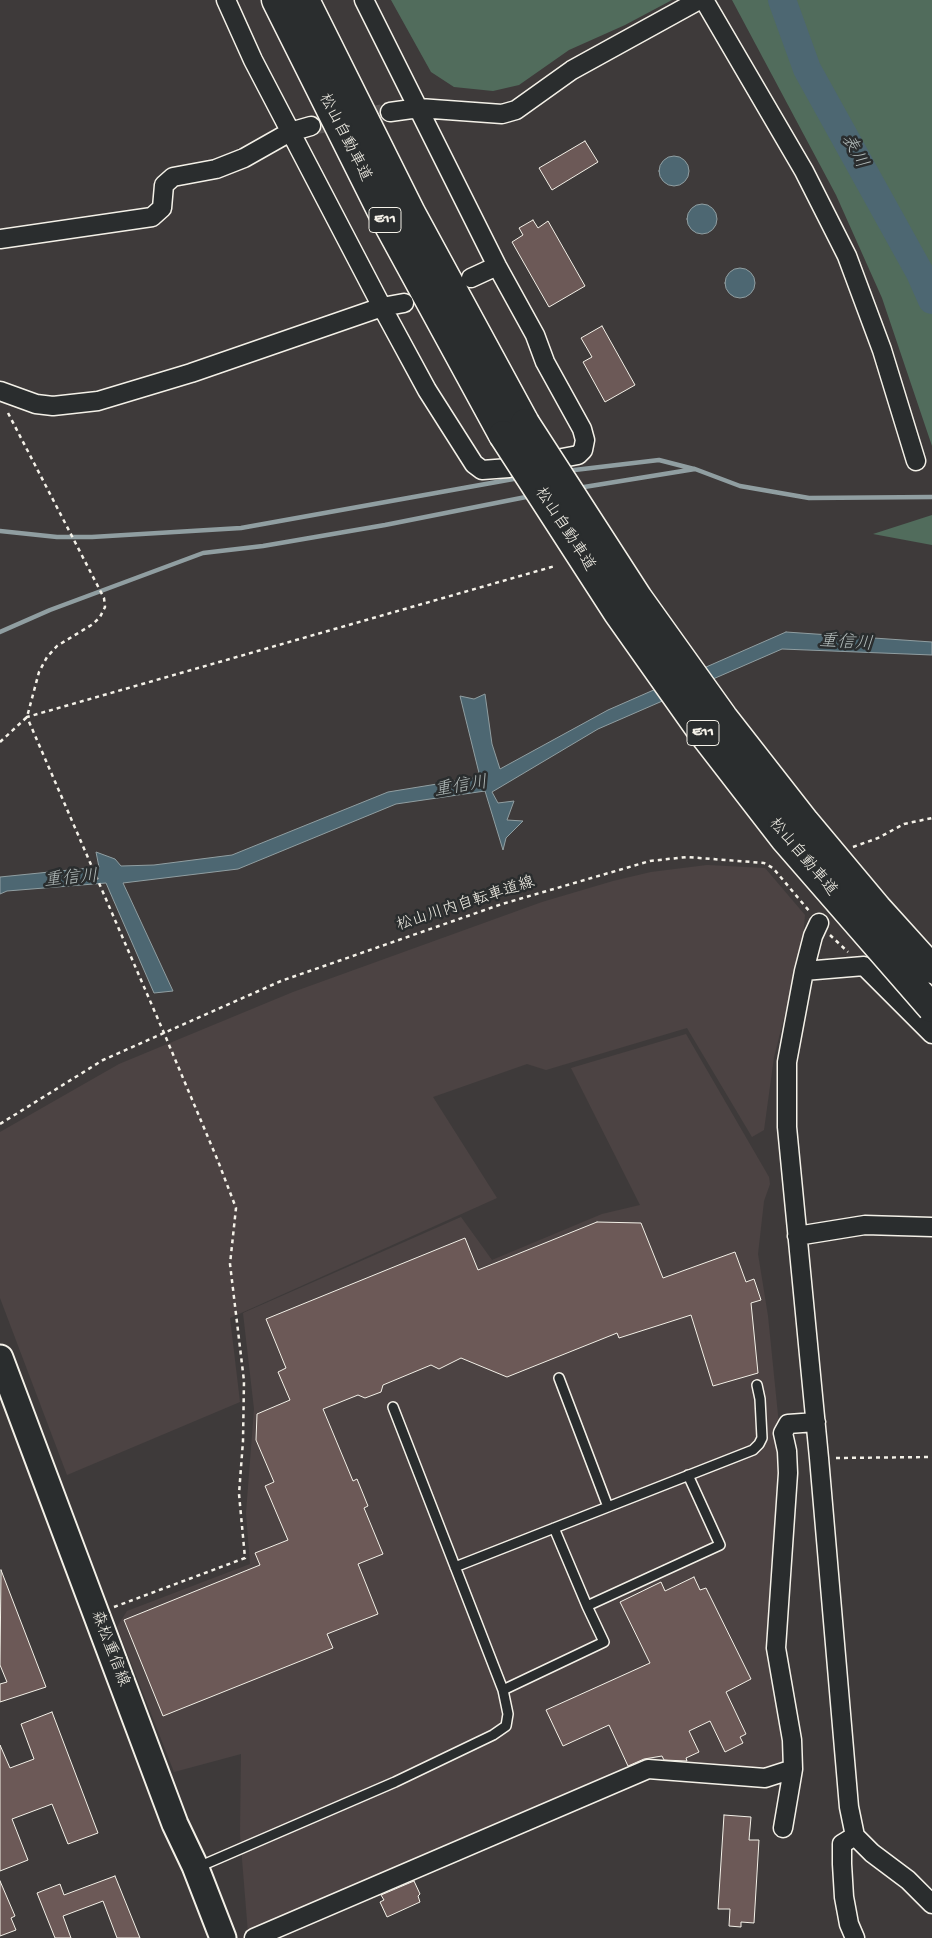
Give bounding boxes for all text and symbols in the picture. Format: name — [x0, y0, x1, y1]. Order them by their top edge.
street label: 松山自動車道 — [314, 91, 374, 185]
water label: 表川 — [835, 131, 871, 173]
road number: E11 — [369, 208, 401, 232]
street label: 松山自動車道 — [530, 485, 598, 575]
water label: 重信川 — [818, 631, 874, 657]
road number: E11 — [687, 720, 719, 746]
water label: 重信川 — [433, 773, 489, 803]
street label: 松山自動車道 — [764, 815, 840, 901]
water label: 重信川 — [43, 867, 99, 893]
street label: 松山川内自転車道線 — [395, 874, 537, 936]
street label: 森松重信線 — [86, 1608, 132, 1690]

